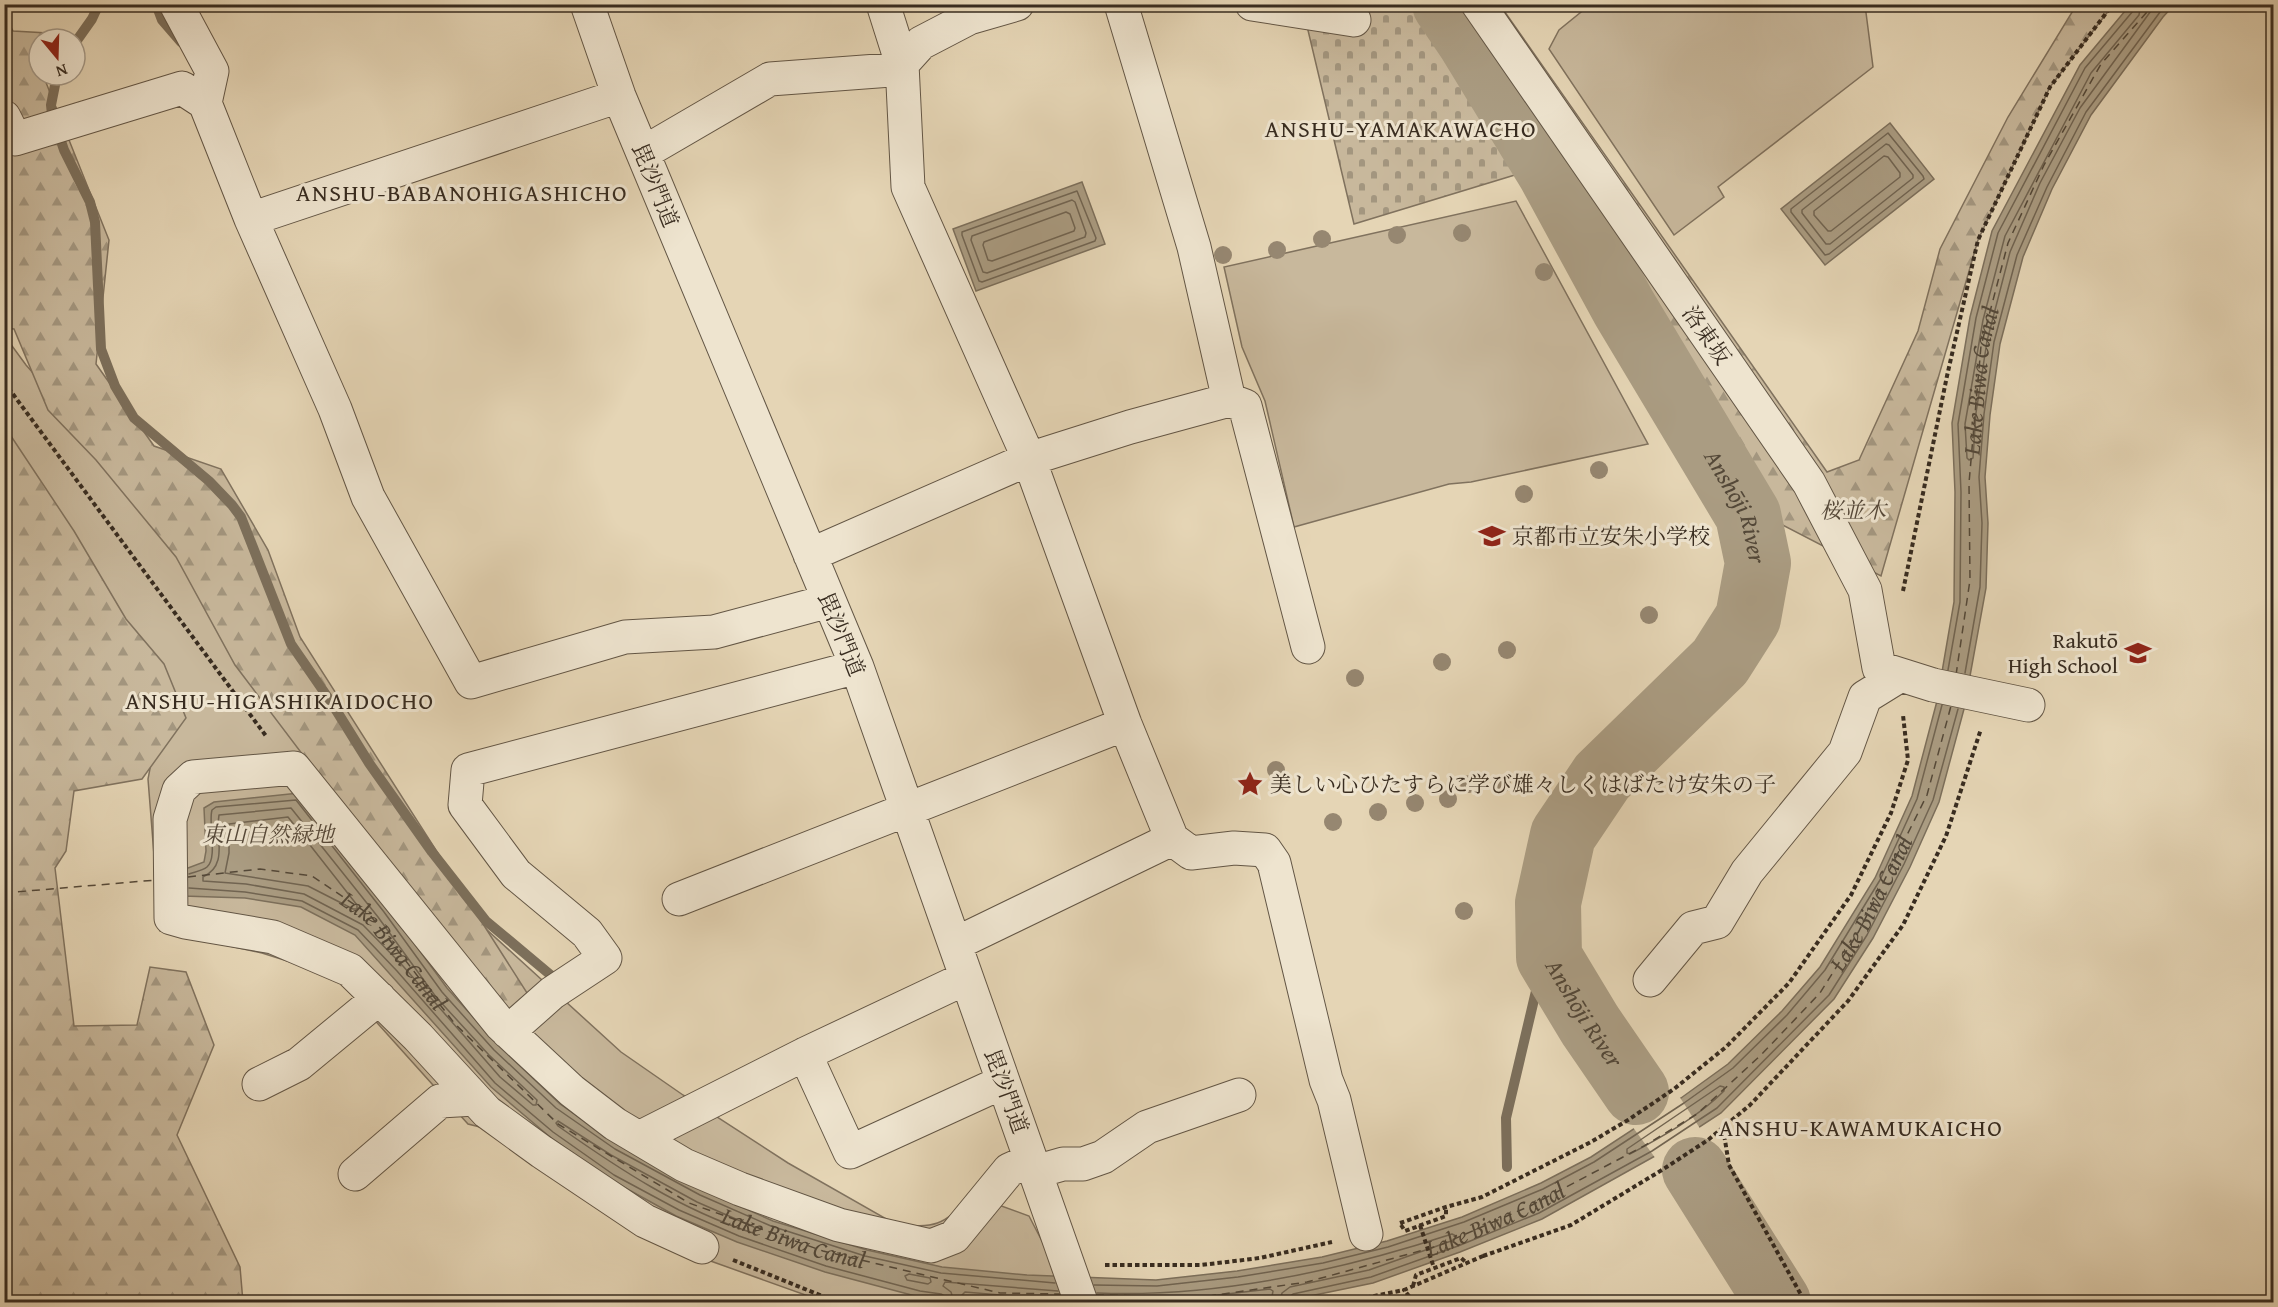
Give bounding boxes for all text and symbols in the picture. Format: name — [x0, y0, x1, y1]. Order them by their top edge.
north arrow — [27, 27, 87, 87]
text: N — [53, 58, 71, 84]
district label: ANSHU-YAMAKAWACHO — [1265, 111, 1537, 146]
street label: 毘沙門道 — [625, 138, 687, 232]
district label: ANSHU-BABANOHIGASHICHO — [296, 175, 628, 210]
street label: 洛東坂 — [1675, 299, 1739, 371]
water label: Lake Biwa Canal — [1953, 303, 2008, 457]
water label: Anshōji River — [1695, 442, 1776, 567]
park label: 桜並木 — [1820, 494, 1889, 526]
place label: 京都市立安朱小学校 — [1512, 520, 1710, 552]
school or university icon: 京都市立安朱小学校 — [1477, 521, 1507, 551]
street label: 毘沙門道 — [811, 587, 873, 681]
place label: Rakutō High School — [2008, 624, 2118, 681]
school or university icon: Rakutō High School — [2123, 638, 2153, 668]
district label: ANSHU-HIGASHIKAIDOCHO — [125, 683, 435, 718]
place label: 美しい心ひたすらに学び雄々しくはばたけ安朱の子 — [1270, 768, 1776, 800]
place icon: 美しい心ひたすらに学び雄々しくはばたけ安朱の子 — [1235, 769, 1265, 799]
park label: 東山自然緑地 — [202, 818, 336, 850]
water label: Lake Biwa Canal — [1820, 829, 1921, 979]
water label: Lake Biwa Canal — [333, 881, 456, 1018]
water label: Anshōji River — [1537, 951, 1633, 1075]
street label: 毘沙門道 — [977, 1044, 1037, 1138]
district label: ANSHU-KAWAMUKAICHO — [1719, 1110, 2003, 1145]
water label: Lake Biwa Canal — [1421, 1173, 1571, 1266]
water label: Lake Biwa Canal — [716, 1198, 869, 1277]

